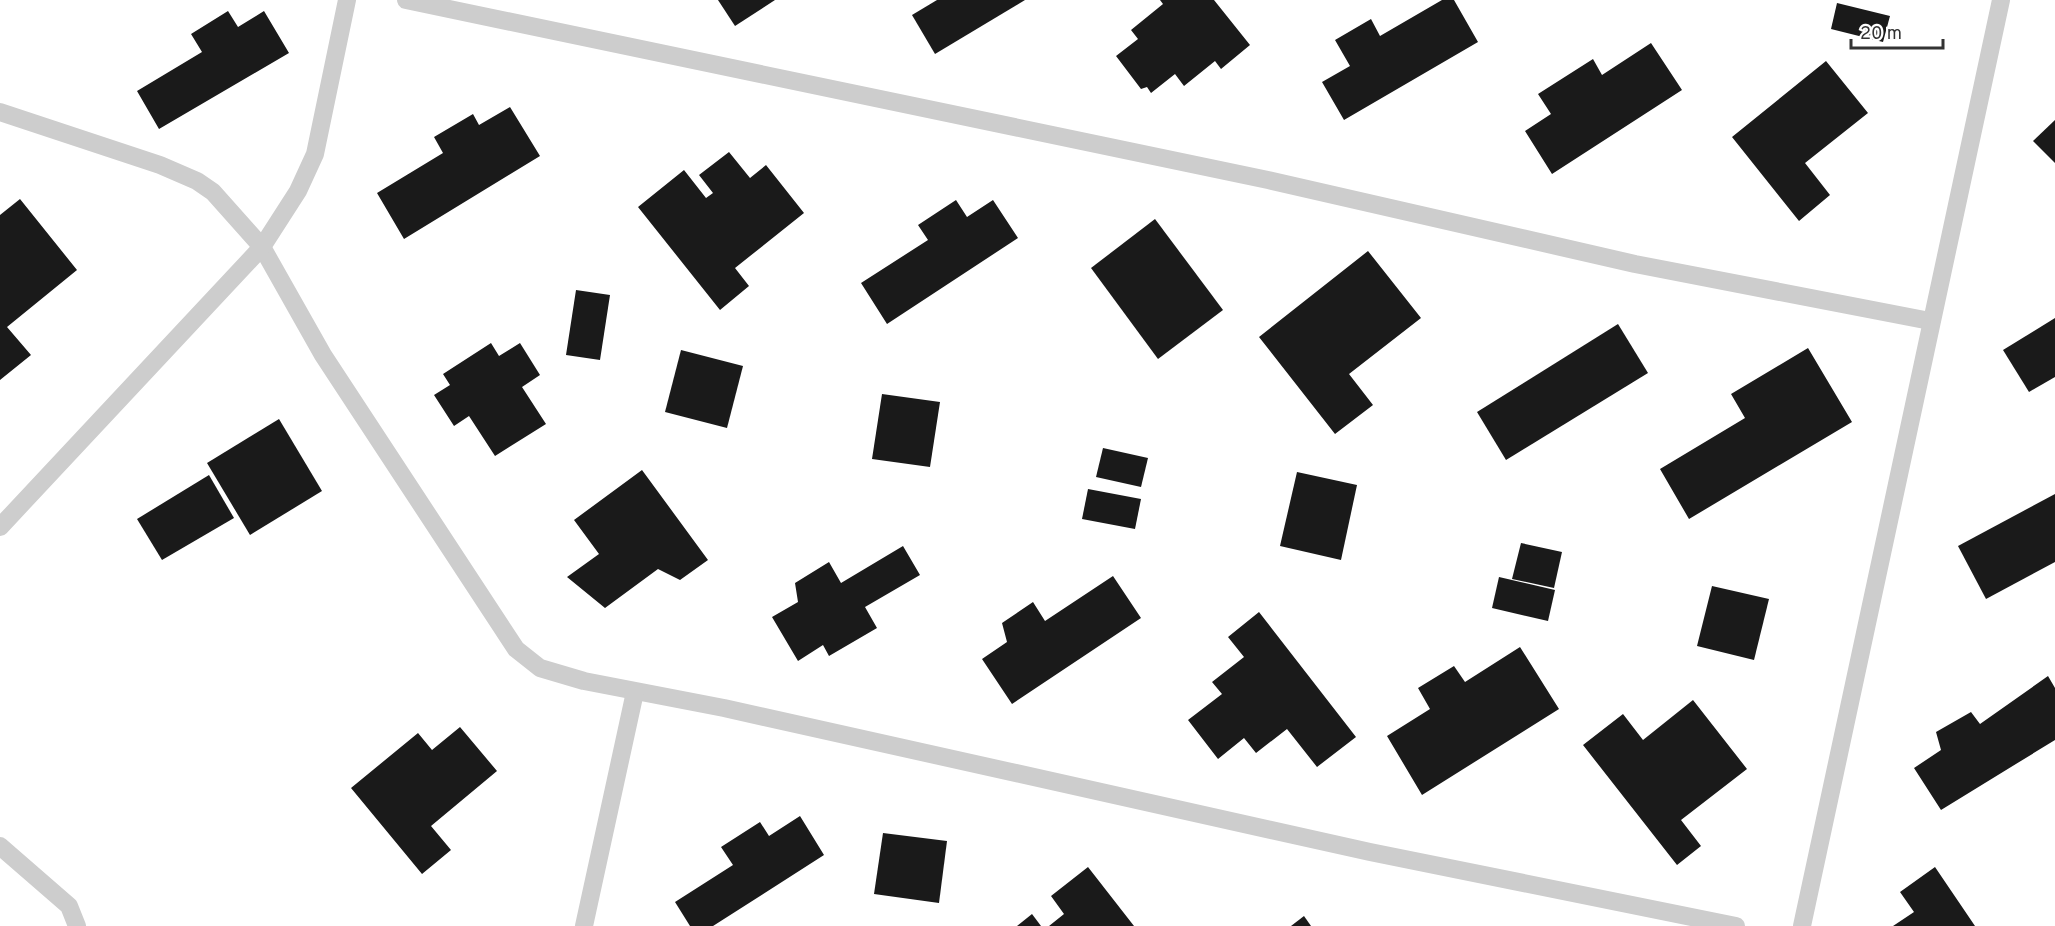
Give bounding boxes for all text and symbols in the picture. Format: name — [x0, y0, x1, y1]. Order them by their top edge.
scale bar — [1851, 12, 1942, 50]
text: 20 m — [1860, 23, 1902, 46]

